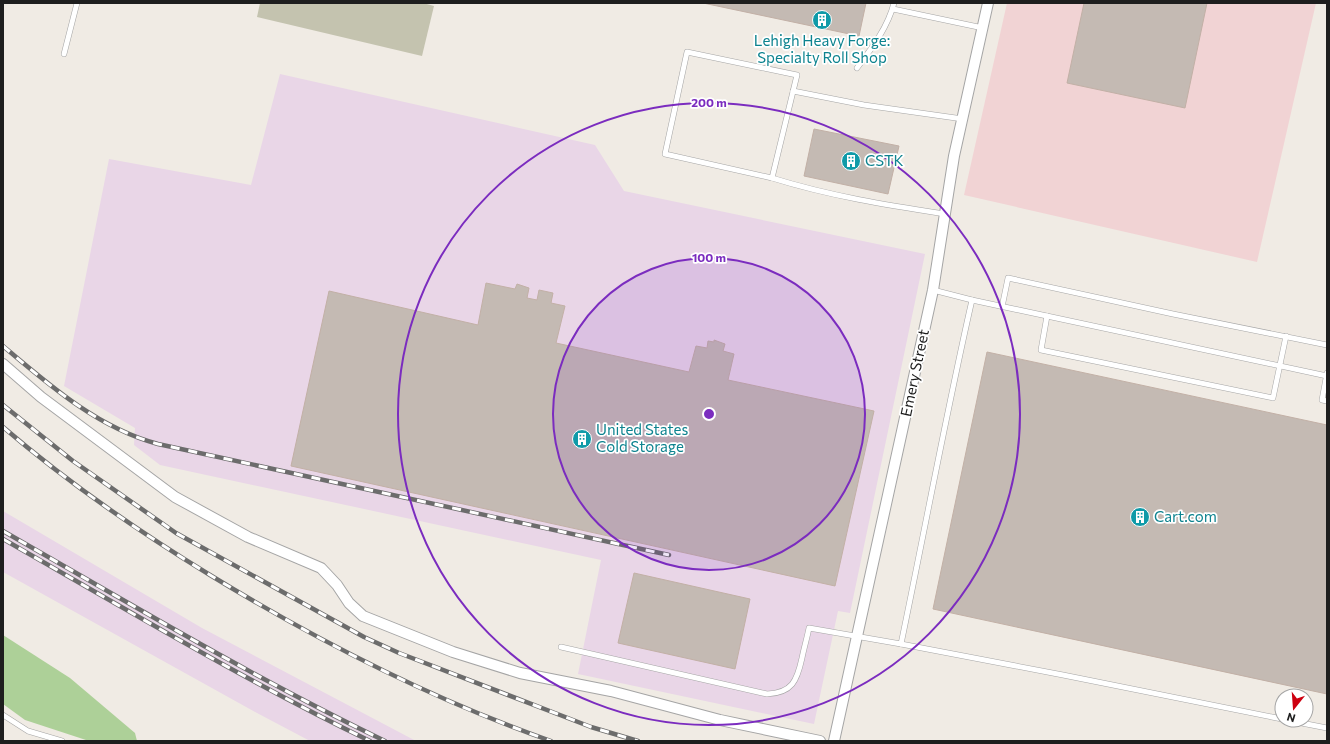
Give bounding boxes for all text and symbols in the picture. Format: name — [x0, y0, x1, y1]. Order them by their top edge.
building icon: Lehigh Heavy Forge: Specialty Roll Shop — [811, 9, 833, 31]
place label: Lehigh Heavy Forge: Specialty Roll Shop — [754, 31, 890, 66]
text: 200 m — [691, 95, 727, 109]
building icon: CSTK — [840, 150, 862, 172]
place label: CSTK — [865, 151, 904, 169]
text: 100 m — [692, 250, 726, 264]
street label: Emery Street — [896, 327, 932, 418]
centre of rings — [702, 407, 716, 421]
place label: United States Cold Storage — [596, 420, 688, 455]
building icon: United States Cold Storage — [571, 428, 593, 450]
building icon: Cart.com — [1129, 506, 1151, 528]
place label: Cart.com — [1154, 507, 1217, 525]
north arrow — [1274, 688, 1314, 728]
text: N — [1285, 711, 1297, 725]

